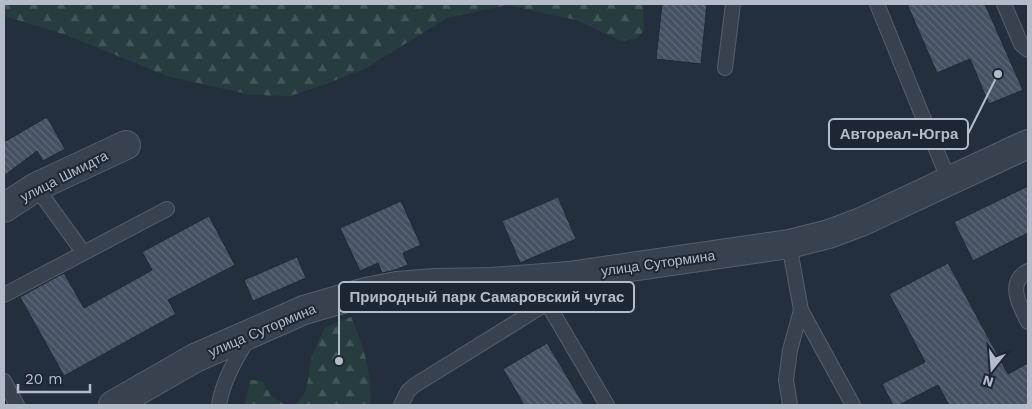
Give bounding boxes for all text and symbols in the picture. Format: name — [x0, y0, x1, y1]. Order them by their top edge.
callout: Автореал-Югра — [829, 119, 968, 149]
text: Автореал-Югра — [840, 125, 959, 143]
street label: улица Шмидта — [18, 147, 110, 205]
street label: улица Сутормина — [600, 247, 716, 279]
callout: Природный парк Самаровский чугас — [339, 282, 634, 312]
text: Природный парк Самаровский чугас — [350, 288, 624, 306]
street label: улица Сутормина — [206, 300, 318, 360]
north arrow — [967, 344, 1017, 394]
scale bar — [18, 362, 90, 394]
text: 20 m — [25, 370, 63, 388]
text: N — [981, 372, 995, 391]

